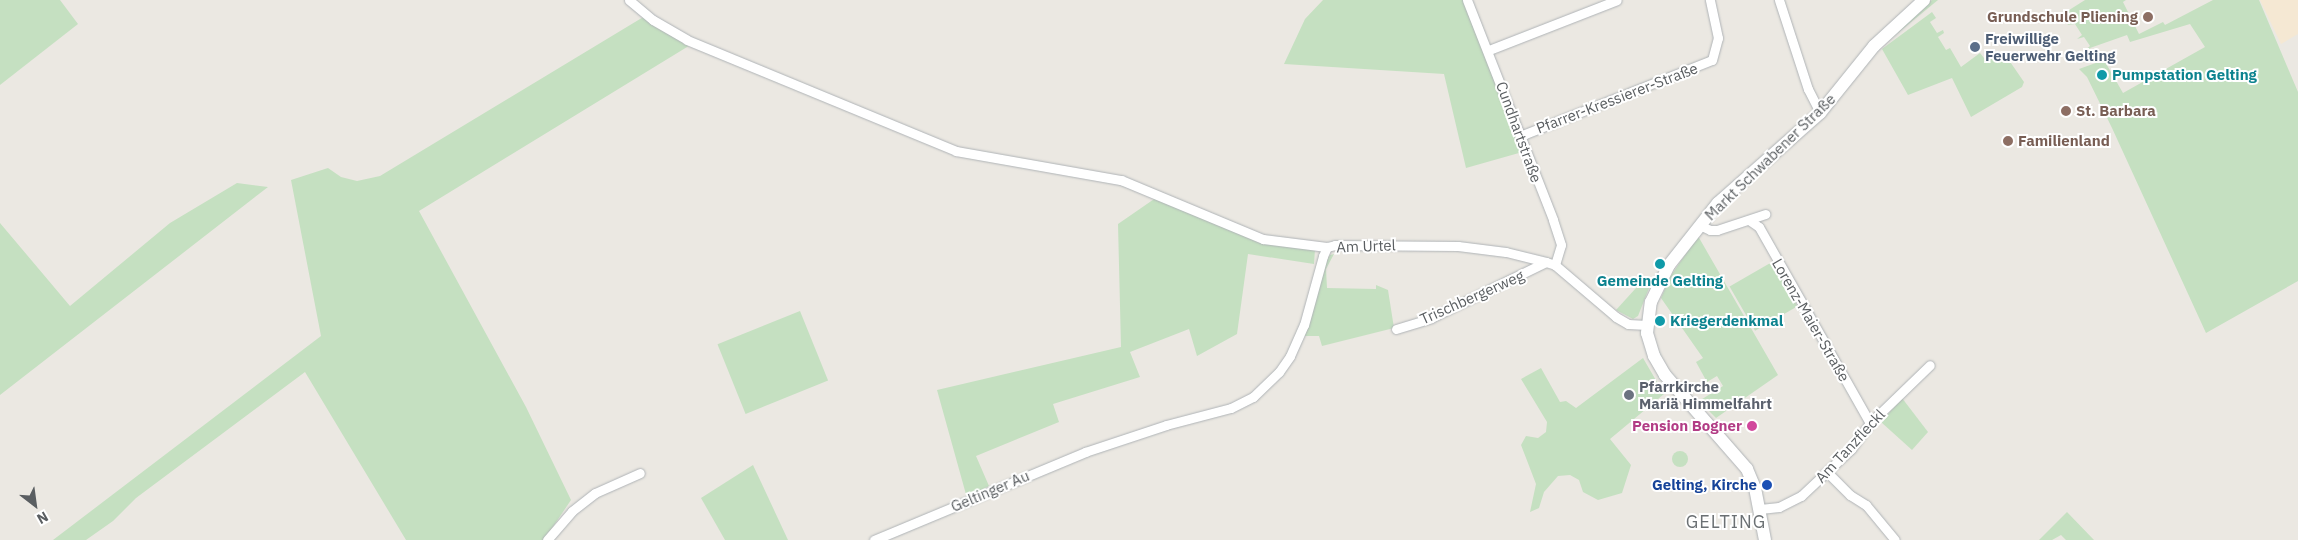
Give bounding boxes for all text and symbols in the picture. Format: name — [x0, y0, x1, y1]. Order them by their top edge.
place label: Grundschule Pliening — [1987, 8, 2138, 26]
marker: Grundschule Pliening — [2142, 11, 2154, 23]
place label: Freiwillige Feuerwehr Gelting — [1985, 29, 2116, 64]
marker: Freiwillige Feuerwehr Gelting — [1969, 41, 1981, 53]
street label: Pfarrer-Kressierer-Straße — [1534, 59, 1700, 137]
place label: Pumpstation Gelting — [2112, 66, 2257, 84]
marker: Pumpstation Gelting — [2096, 69, 2108, 81]
street label: Cundhartstraße — [1492, 79, 1546, 185]
street label: Markt Schwabener Straße — [1701, 90, 1839, 224]
place label: St. Barbara — [2076, 102, 2156, 120]
marker: St. Barbara — [2060, 105, 2072, 117]
place label: Familienland — [2018, 132, 2110, 150]
marker: Familienland — [2002, 135, 2014, 147]
street label: Am Urtel — [1336, 236, 1396, 256]
street label: Lorenz-Maier-Straße — [1768, 255, 1854, 385]
marker: Gemeinde Gelting — [1654, 258, 1666, 270]
street label: Trischbergerweg — [1417, 266, 1527, 328]
place label: Gemeinde Gelting — [1597, 272, 1723, 290]
place label: Kriegerdenkmal — [1670, 312, 1783, 330]
marker: Kriegerdenkmal — [1654, 315, 1666, 327]
place label: Pfarrkirche Mariä Himmelfahrt — [1639, 377, 1772, 412]
marker: Pfarrkirche Mariä Himmelfahrt — [1623, 389, 1635, 401]
street label: Am Tanzfleckl — [1811, 405, 1889, 487]
place label: Pension Bogner — [1632, 417, 1742, 435]
marker: Pension Bogner — [1746, 420, 1758, 432]
street label: Geltinger Au — [948, 466, 1032, 516]
place label: Gelting, Kirche — [1652, 476, 1757, 494]
marker: Gelting, Kirche — [1761, 479, 1773, 491]
north arrow — [10, 480, 60, 530]
text: N — [34, 508, 51, 528]
district label: GELTING — [1685, 511, 1767, 533]

